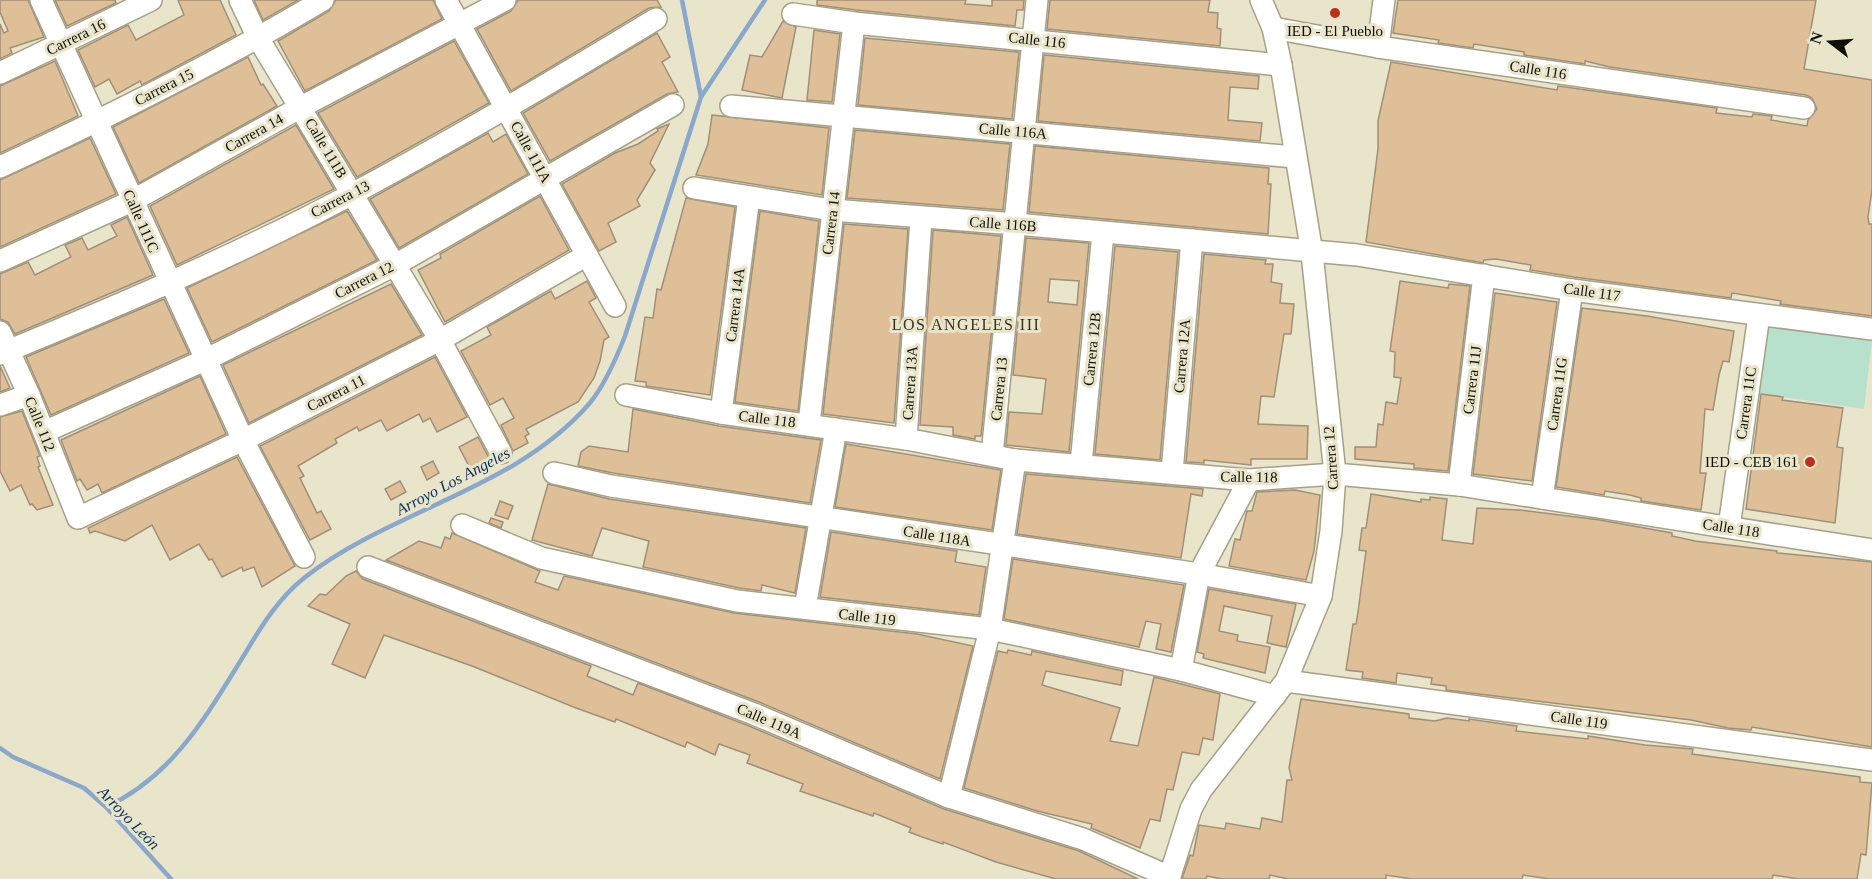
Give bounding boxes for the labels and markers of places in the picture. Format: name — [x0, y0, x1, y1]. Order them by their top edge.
marker: IED - El Pueblo — [1328, 6, 1342, 20]
place label: IED - El Pueblo — [1287, 23, 1383, 39]
place label: IED - CEB 161 — [1705, 454, 1798, 470]
marker: IED - CEB 161 — [1803, 455, 1817, 469]

